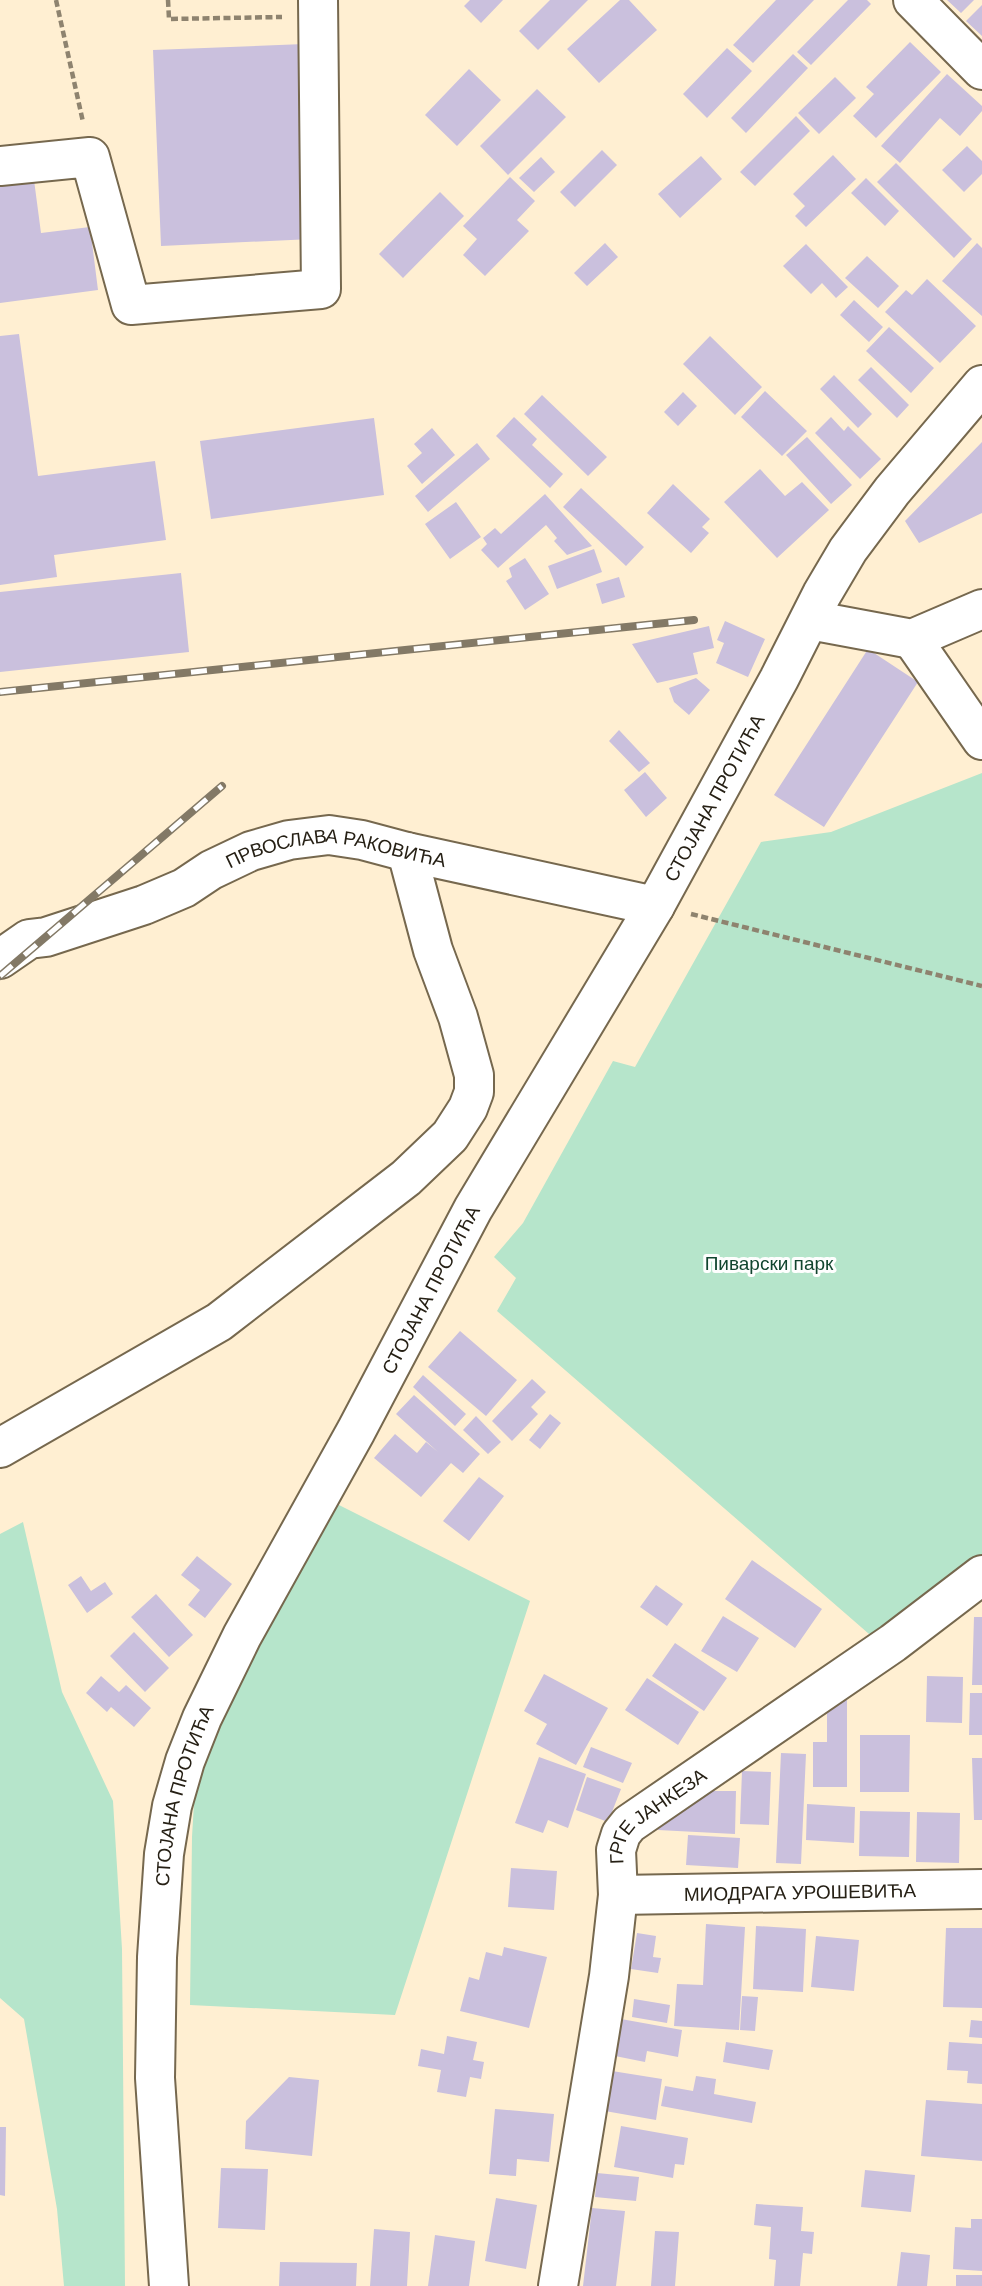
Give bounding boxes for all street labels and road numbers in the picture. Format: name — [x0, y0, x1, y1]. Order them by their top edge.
street label: СТОЈАНА ПРОТИЋА — [660, 710, 769, 885]
street label: ПРВОСЛАВА РАКОВИЋА — [224, 852, 450, 878]
street label: СТОЈАНА ПРОТИЋА — [378, 1202, 484, 1378]
street label: СТОЈАНА ПРОТИЋА — [152, 1701, 218, 1887]
street label: ГРГЕ ЈАНКЕЗА — [605, 1764, 711, 1864]
street label: МИОДРАГА УРОШЕВИЋА — [684, 1880, 917, 1905]

